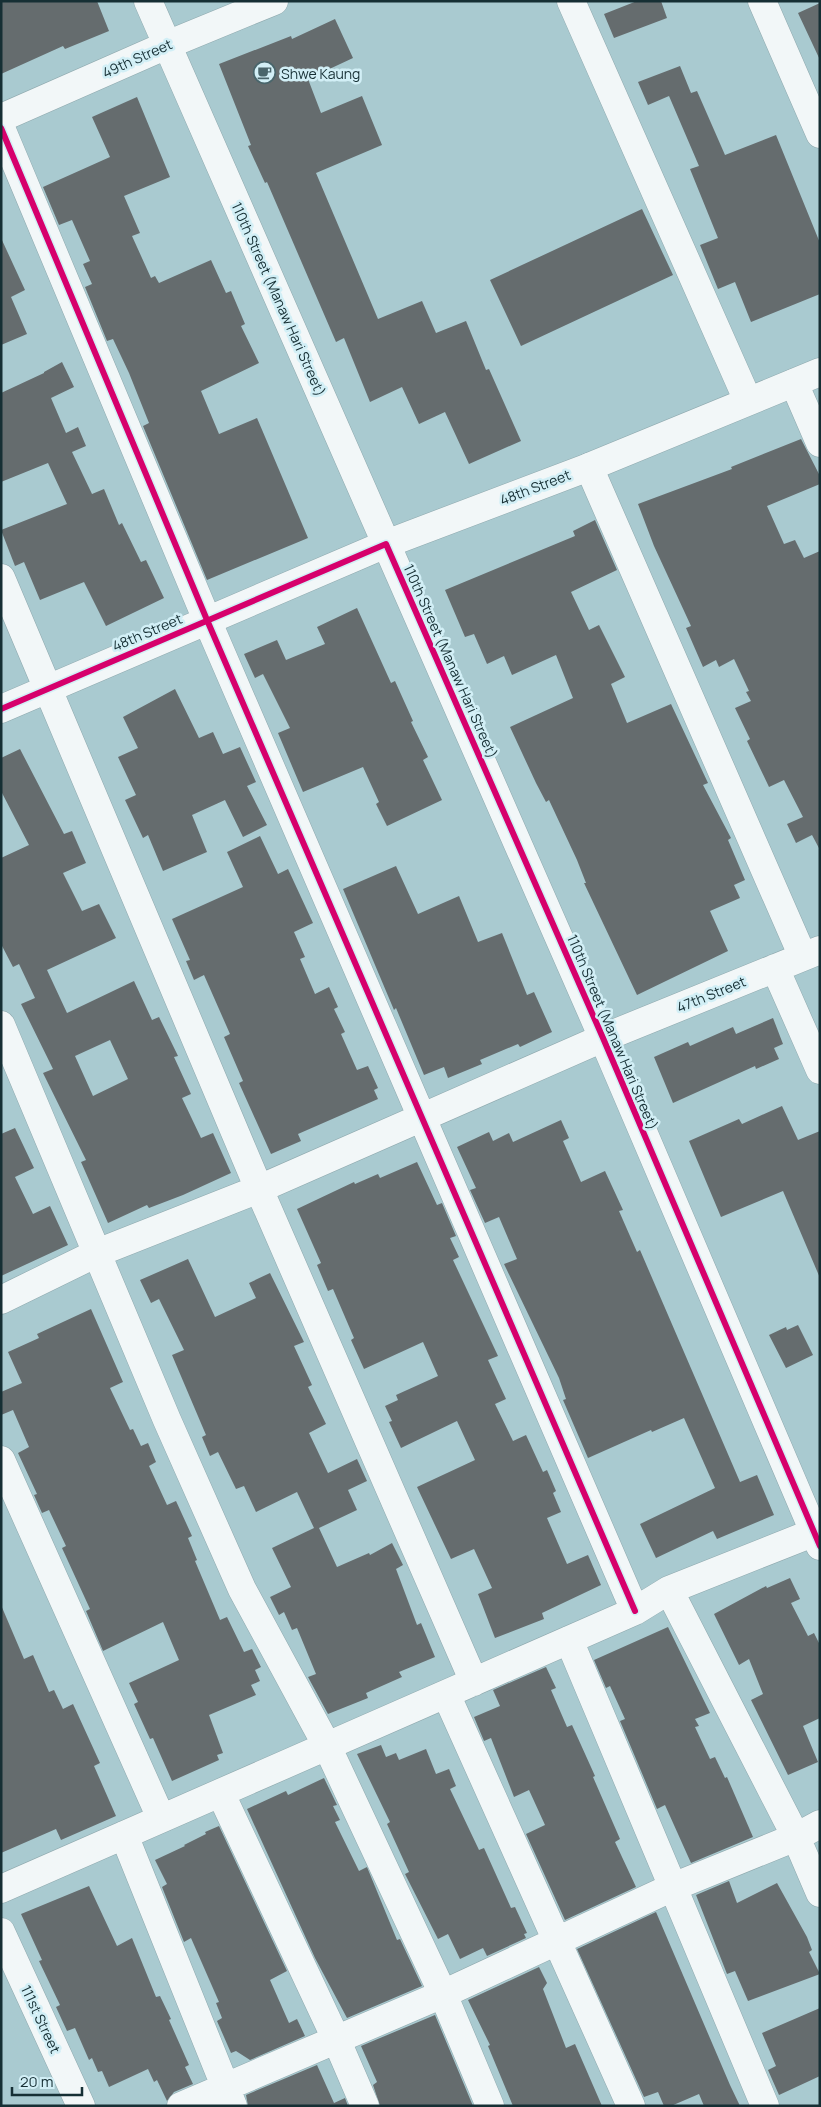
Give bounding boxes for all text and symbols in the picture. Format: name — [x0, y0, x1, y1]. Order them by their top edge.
street label: 49th Street — [99, 34, 175, 82]
cafe icon: Shwe Kaung — [253, 61, 277, 85]
place label: Shwe Kaung — [281, 64, 360, 83]
street label: 110th Street (Manaw Hari Street) — [228, 199, 330, 399]
street label: 48th Street — [497, 465, 573, 509]
street label: 110th Street (Manaw Hari Street) — [400, 561, 502, 761]
street label: 48th Street — [109, 609, 185, 655]
street label: 110th Street (Manaw Hari Street) — [563, 931, 663, 1133]
street label: 47th Street — [674, 971, 749, 1017]
street label: 111st Street — [17, 1982, 65, 2057]
scale bar — [12, 2064, 82, 2096]
text: 20 m — [20, 2071, 53, 2092]

